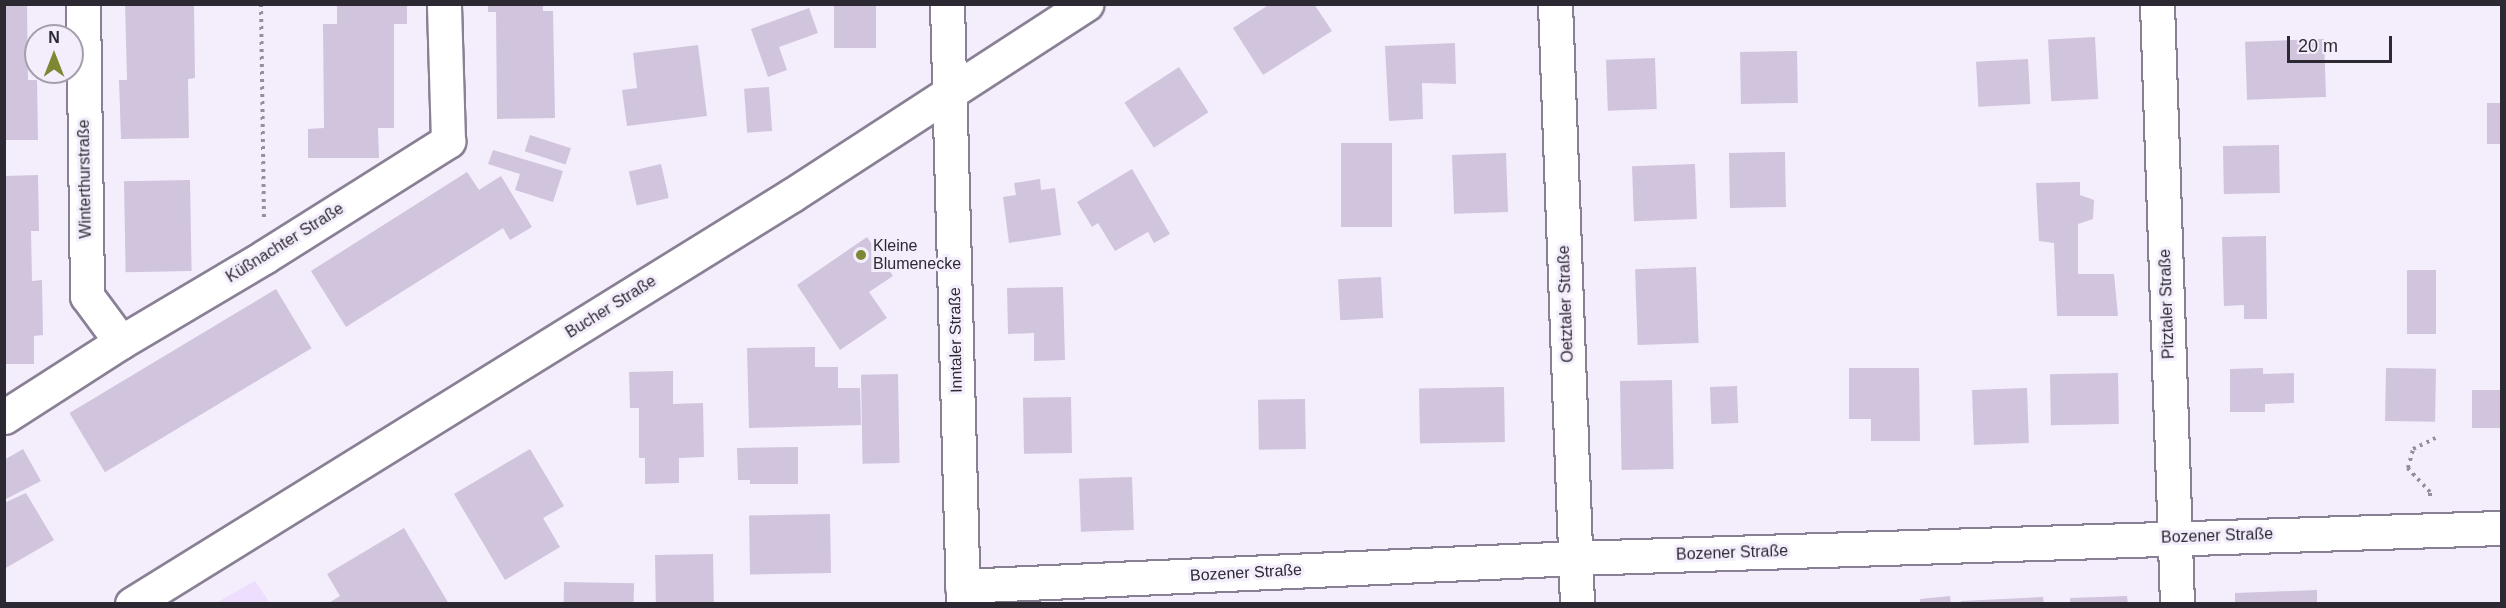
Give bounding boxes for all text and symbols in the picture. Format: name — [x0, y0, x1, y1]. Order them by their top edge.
north arrow — [24, 24, 84, 84]
scale bar — [2290, 24, 2395, 62]
text: N — [48, 29, 60, 46]
text: 20 m — [2298, 36, 2338, 56]
street label: Winterthurstraße — [74, 119, 96, 239]
street label: Küßnachter Straße — [223, 199, 347, 287]
place label: Kleine Blumenecke — [873, 236, 961, 274]
street label: Oetztaler Straße — [1554, 245, 1578, 363]
marker: Kleine Blumenecke — [854, 248, 868, 262]
street label: Pitztaler Straße — [2155, 249, 2179, 359]
street label: Bucher Straße — [562, 272, 660, 342]
street label: Inntaler Straße — [945, 287, 967, 393]
street label: Bozener Straße — [2161, 524, 2273, 548]
street label: Bozener Straße — [1676, 541, 1788, 565]
street label: Bozener Straße — [1190, 560, 1302, 586]

